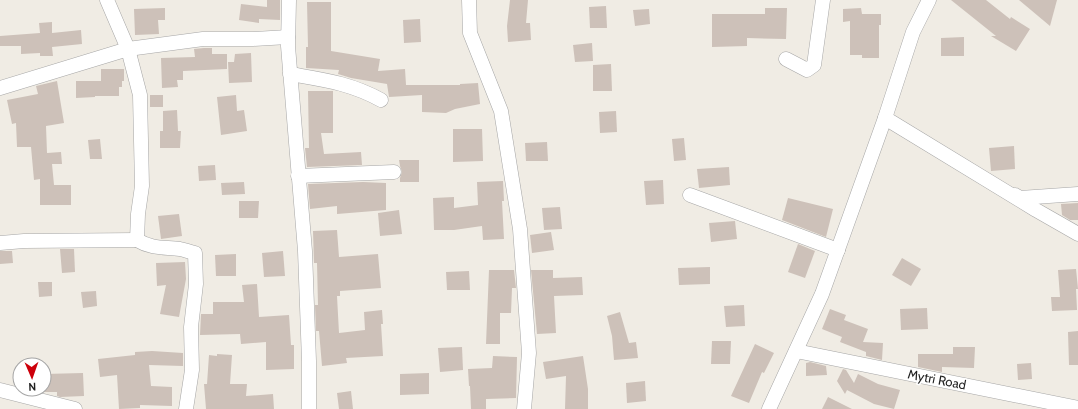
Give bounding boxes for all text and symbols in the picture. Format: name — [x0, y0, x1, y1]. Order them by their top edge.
north arrow — [12, 357, 52, 397]
street label: Mytri Road — [906, 365, 968, 393]
text: N — [28, 380, 36, 394]

